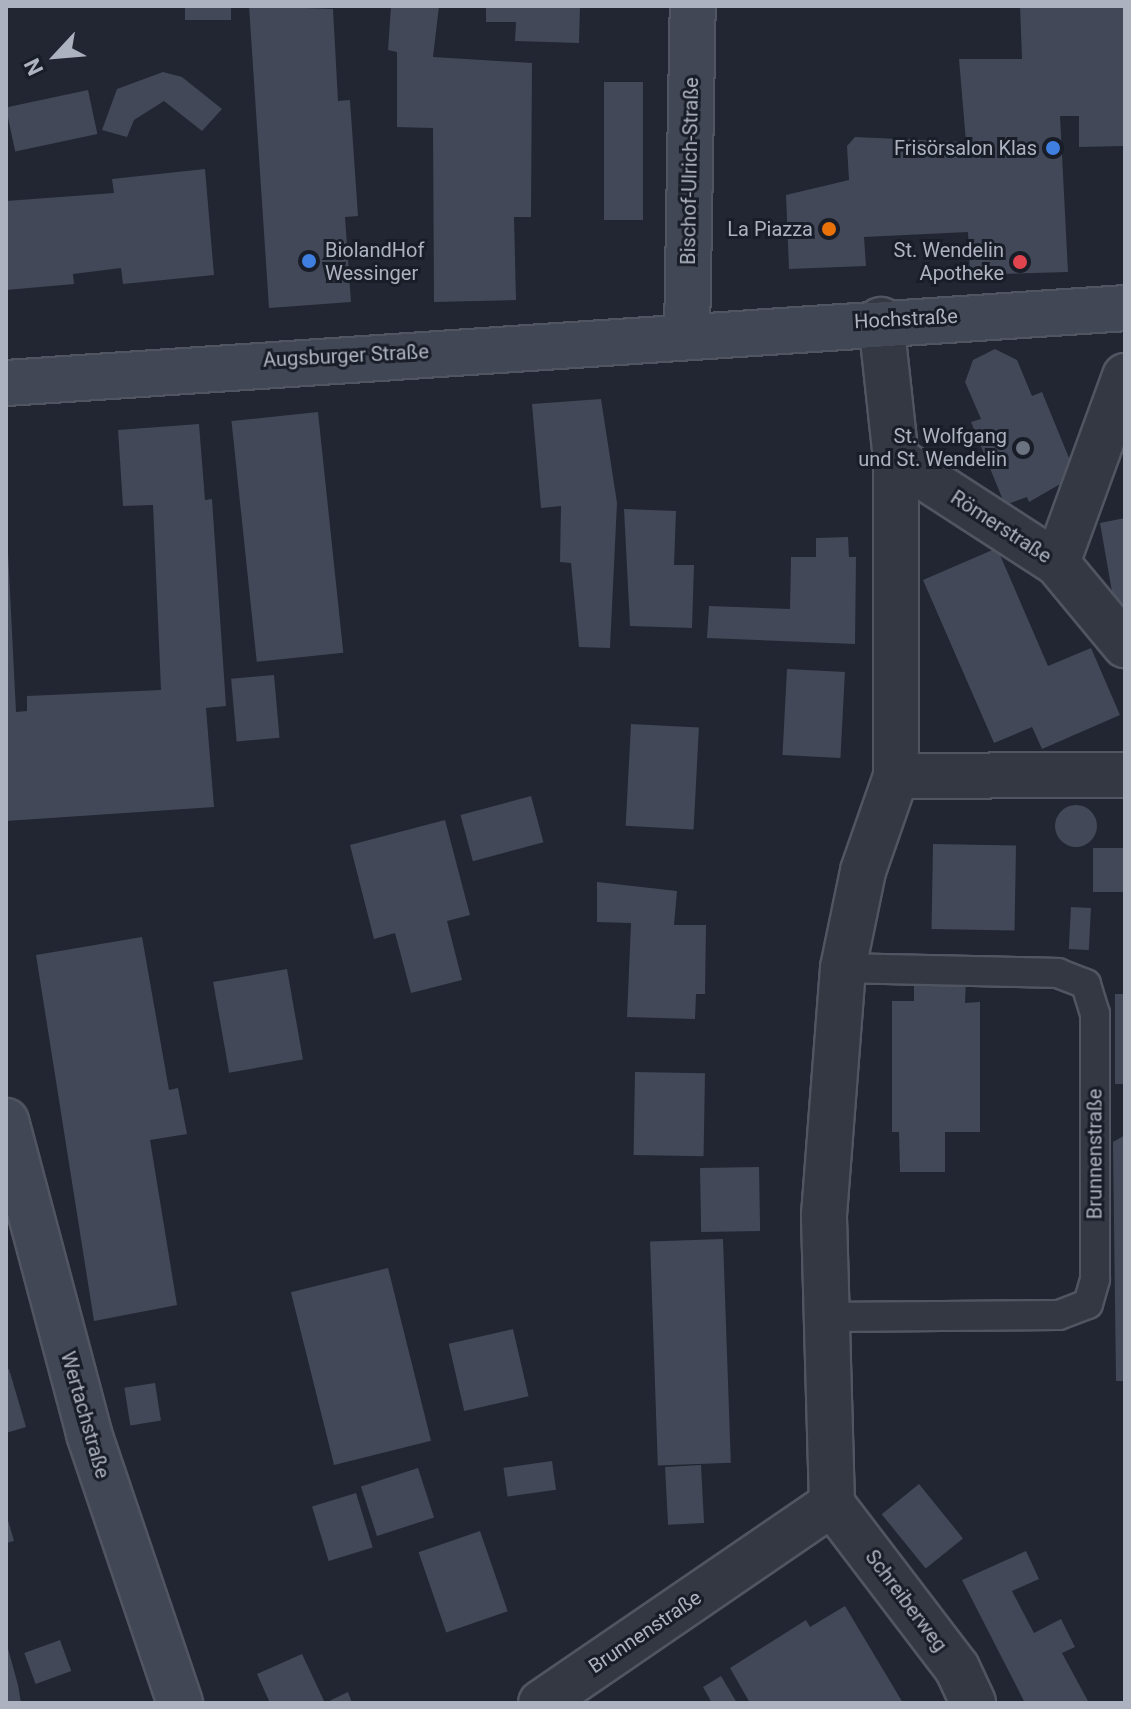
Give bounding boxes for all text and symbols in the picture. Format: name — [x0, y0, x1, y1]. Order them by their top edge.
north arrow — [16, 16, 96, 96]
text: N — [19, 54, 49, 79]
street label: Bischof-Ulrich-Straße — [676, 77, 704, 265]
place label: Frisörsalon Klas — [894, 136, 1037, 160]
marker: Frisörsalon Klas — [1044, 139, 1062, 157]
place label: La Piazza — [727, 217, 813, 241]
marker: La Piazza — [820, 220, 838, 238]
place label: BiolandHof Wessinger — [325, 238, 424, 285]
place label: St. Wendelin Apotheke — [894, 238, 1004, 285]
marker: BiolandHof Wessinger — [300, 252, 318, 270]
marker: St. Wendelin Apotheke — [1011, 253, 1029, 271]
street label: Hochstraße — [854, 304, 958, 334]
street label: Augsburger Straße — [262, 340, 430, 372]
place label: St. Wolfgang und St. Wendelin — [858, 424, 1007, 471]
marker: St. Wolfgang und St. Wendelin — [1014, 439, 1032, 457]
street label: Römerstraße — [946, 486, 1056, 568]
street label: Brunnenstraße — [1083, 1089, 1107, 1219]
street label: Wertachstraße — [55, 1349, 115, 1481]
street label: Schreiberweg — [860, 1545, 952, 1657]
street label: Brunnenstraße — [584, 1586, 706, 1678]

